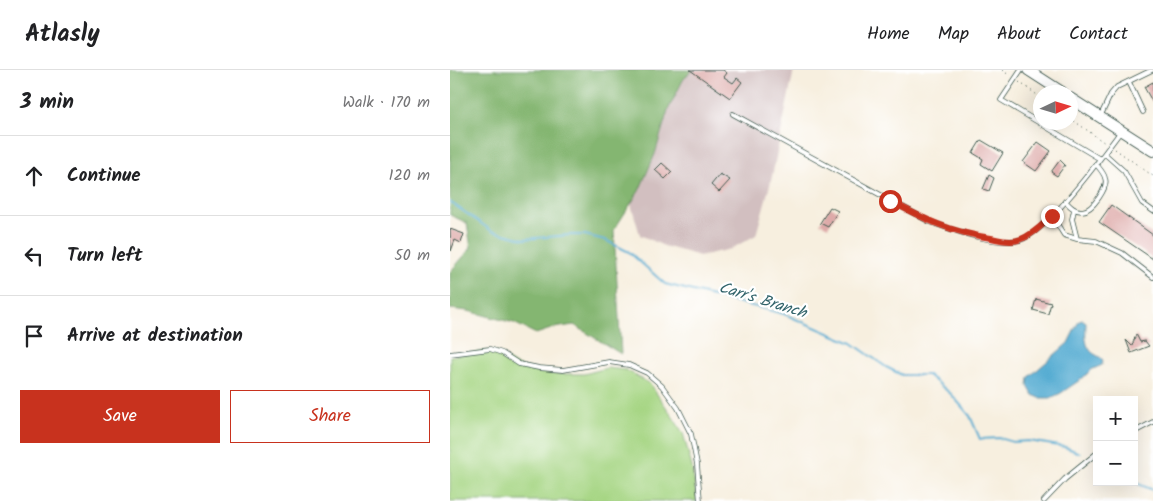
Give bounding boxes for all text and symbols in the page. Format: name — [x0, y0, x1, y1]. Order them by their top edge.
text: Atlasly — [25, 15, 100, 54]
text: Home — [867, 20, 910, 49]
text: Map — [938, 20, 969, 49]
text: About — [997, 20, 1041, 49]
text: Contact — [1069, 20, 1128, 49]
north arrow — [1033, 85, 1078, 130]
text: 3 min — [20, 86, 74, 119]
text: Walk · 170 m — [342, 90, 430, 115]
text: Continue — [67, 161, 140, 191]
icon: ahead — [20, 162, 48, 190]
text: 120 m — [389, 163, 430, 188]
route start — [879, 190, 902, 213]
route end — [1041, 205, 1064, 228]
text: Turn left — [67, 241, 142, 271]
icon: left — [20, 242, 48, 270]
text: 50 m — [394, 243, 430, 268]
water label: Carr's Branch — [716, 275, 811, 326]
text: Arrive at destination — [67, 321, 243, 351]
icon: arrive — [20, 322, 48, 350]
button: Save — [20, 390, 220, 443]
button: Share — [230, 390, 430, 443]
map controls — [1093, 396, 1138, 486]
button: + — [1093, 396, 1138, 441]
button: − — [1093, 441, 1138, 486]

